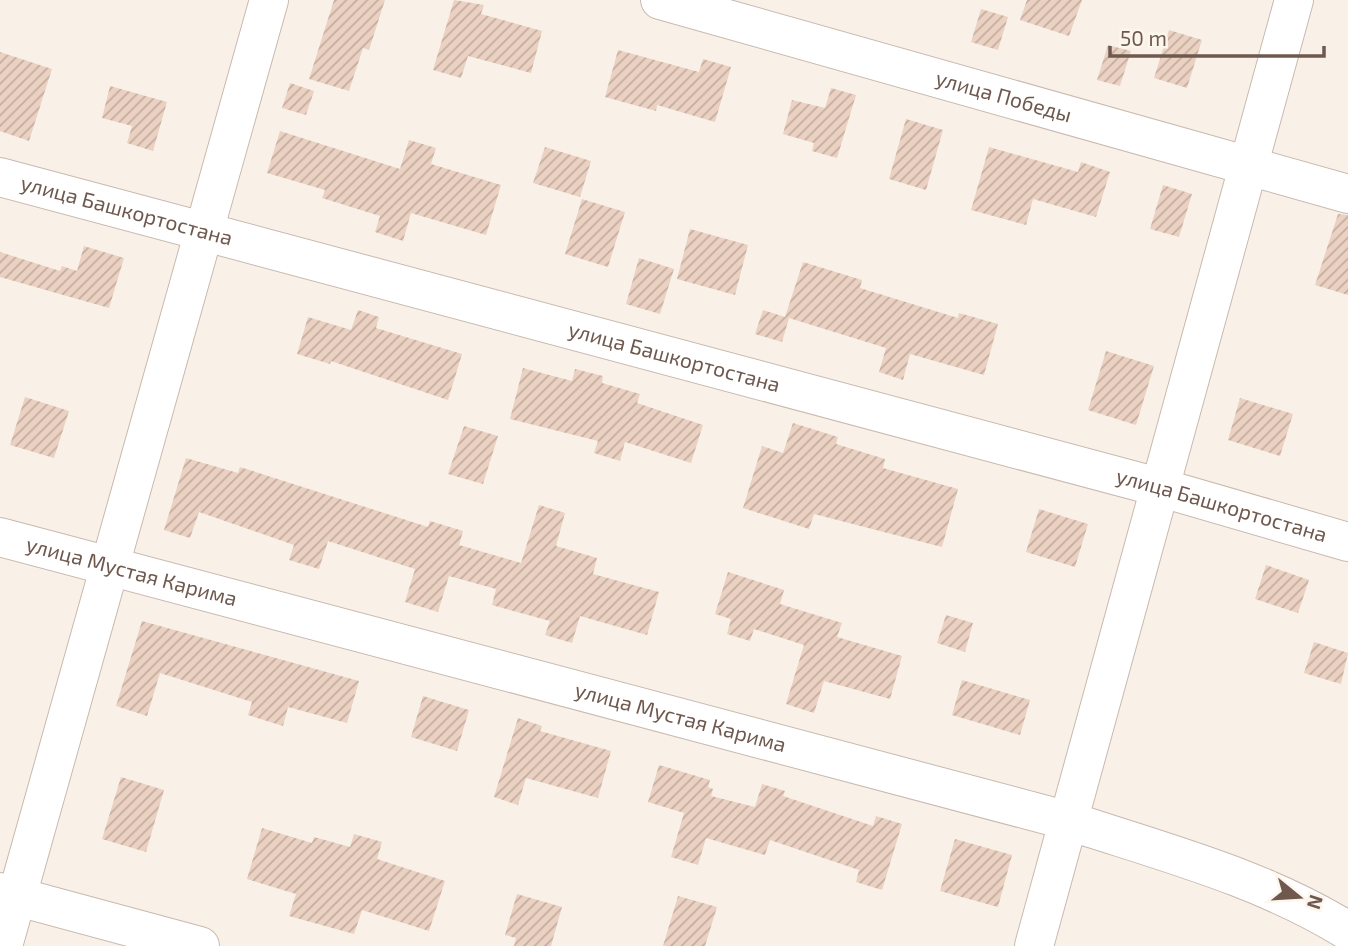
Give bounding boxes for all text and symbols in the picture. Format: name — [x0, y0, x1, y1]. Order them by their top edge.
scale bar — [1110, 14, 1324, 58]
text: 50 m — [1120, 25, 1167, 50]
street label: улица Победы — [933, 64, 1075, 126]
street label: улица Башкортостана — [18, 169, 236, 250]
street label: улица Башкортостана — [566, 316, 783, 396]
street label: улица Башкортостана — [1114, 462, 1330, 546]
street label: улица Мустая Карима — [23, 530, 240, 610]
street label: улица Мустая Карима — [572, 676, 789, 756]
north arrow — [1264, 862, 1334, 932]
text: N — [1303, 892, 1329, 912]

